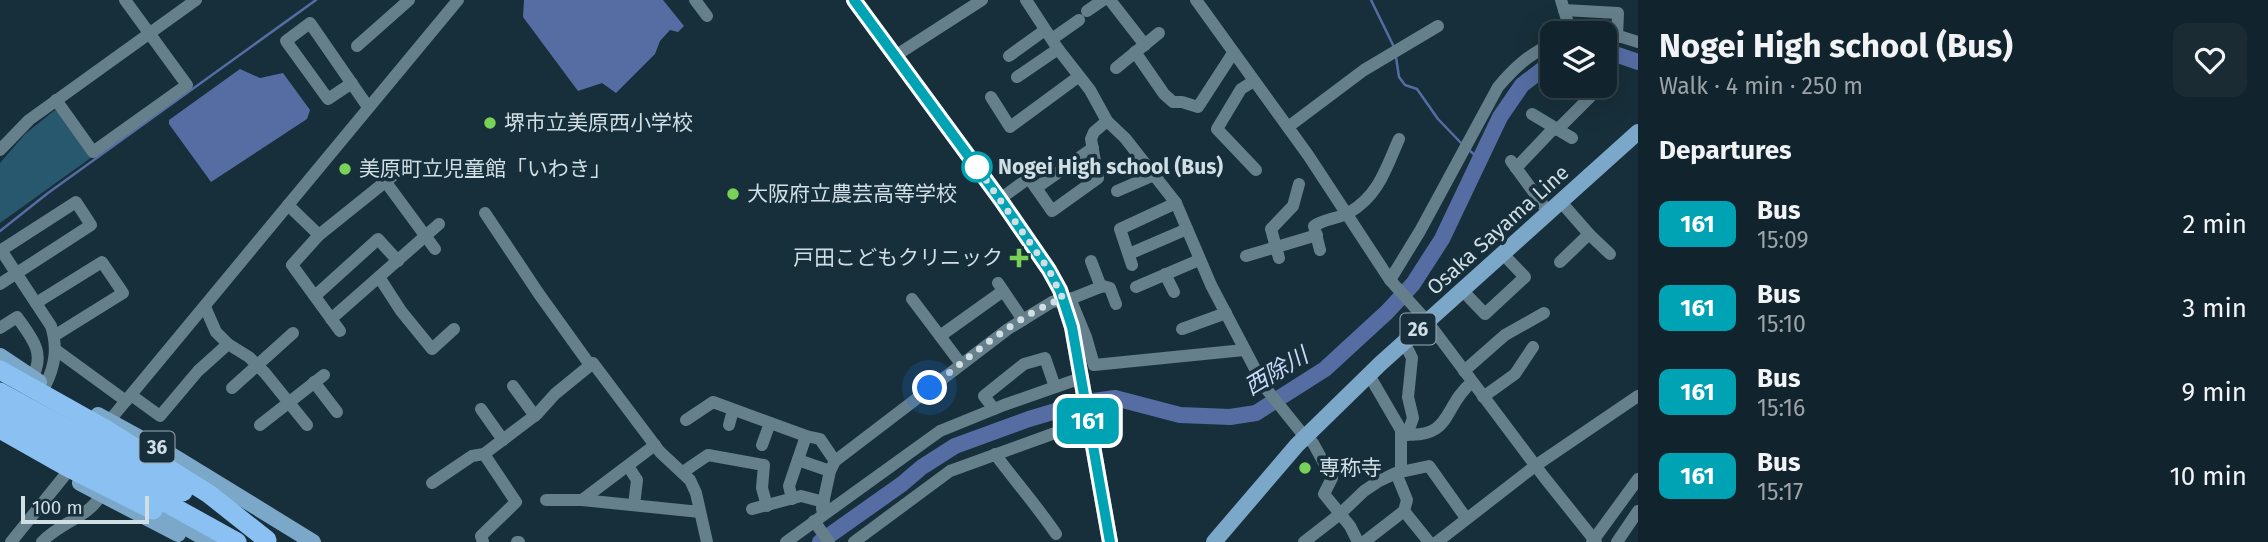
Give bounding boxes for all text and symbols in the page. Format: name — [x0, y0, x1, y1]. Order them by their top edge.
map controls — [1540, 21, 1617, 98]
button: layers — [1540, 21, 1617, 98]
button: heart — [2173, 23, 2247, 97]
text: Nogei High school (Bus) — [1659, 26, 2013, 66]
text: Walk · 4 min · 250 m — [1659, 72, 1863, 100]
place label: 堺市立美原西小学校 — [504, 110, 693, 136]
marker: 堺市立美原西小学校 — [482, 115, 498, 131]
text: Departures — [1659, 135, 1792, 166]
marker: Nogei High school (Bus) — [962, 152, 992, 182]
place label: Nogei High school (Bus) — [998, 154, 1223, 180]
place label: 美原町立児童館「いわき」 — [359, 156, 611, 182]
street label: Osaka Sayama Line — [1422, 159, 1574, 301]
marker: 美原町立児童館「いわき」 — [337, 161, 353, 177]
place label: 大阪府立農芸高等学校 — [747, 181, 957, 207]
marker: 大阪府立農芸高等学校 — [725, 186, 741, 202]
text: Bus — [1757, 195, 1800, 226]
text: 2 min — [2182, 209, 2247, 240]
text: 161 — [1680, 210, 1715, 238]
text: 15:09 — [1757, 226, 1809, 254]
place label: 戸田こどもクリニック — [793, 245, 1003, 271]
marker: 戸田こどもクリニック — [1009, 248, 1029, 268]
text: Bus — [1757, 279, 1800, 310]
text: 3 min — [2182, 293, 2247, 324]
text: 161 — [1680, 294, 1715, 322]
text: 15:10 — [1757, 310, 1806, 338]
road number: 26 — [1400, 314, 1436, 344]
water label: 西除川 — [1239, 340, 1315, 401]
text: Bus — [1757, 363, 1800, 394]
your location — [912, 370, 947, 405]
text: 9 min — [2182, 377, 2247, 408]
text: 161 — [1680, 378, 1715, 406]
text: 15:16 — [1757, 394, 1805, 422]
line badge: 161 — [1048, 398, 1128, 444]
text: 161 — [1071, 407, 1105, 435]
road number: 36 — [140, 432, 174, 462]
text: Bus — [1757, 447, 1800, 478]
place label: 専称寺 — [1319, 455, 1382, 481]
marker: 専称寺 — [1297, 460, 1313, 476]
text: 10 min — [2169, 461, 2247, 492]
text: 161 — [1680, 462, 1715, 490]
text: 15:17 — [1757, 478, 1803, 506]
scale bar — [21, 493, 149, 525]
text: 100 m — [32, 496, 83, 519]

